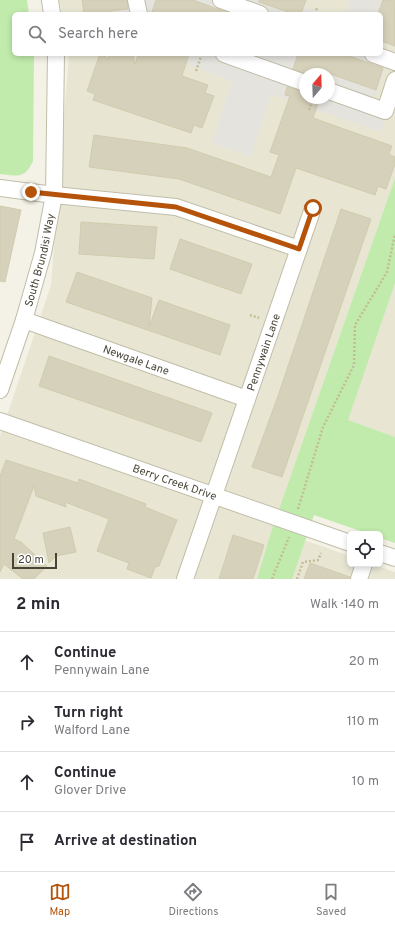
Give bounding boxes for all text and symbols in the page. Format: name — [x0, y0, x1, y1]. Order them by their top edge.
search box — [12, 12, 383, 56]
icon: search — [26, 23, 48, 45]
text: Search here — [58, 25, 138, 44]
north arrow — [299, 68, 335, 104]
route end — [22, 183, 40, 201]
route start — [304, 199, 322, 217]
street label: South Brundisi Way — [22, 212, 58, 308]
street label: Pennywain Lane — [244, 312, 284, 393]
street label: Newgale Lane — [101, 343, 171, 379]
street label: Berry Creek Drive — [130, 462, 218, 504]
map controls — [347, 531, 383, 567]
button: locate — [347, 531, 383, 567]
scale bar — [12, 551, 57, 570]
text: 20 m — [18, 553, 44, 567]
text: 2 min — [16, 594, 60, 616]
text: Walk · 140 m — [310, 597, 379, 613]
text: Continue — [54, 644, 116, 663]
icon: ahead — [16, 651, 38, 673]
text: 20 m — [349, 654, 379, 670]
text: Pennywain Lane — [54, 663, 149, 679]
text: Turn right — [54, 704, 123, 723]
icon: right — [16, 711, 38, 733]
text: 110 m — [347, 714, 379, 730]
text: Walford Lane — [54, 723, 130, 739]
text: Continue — [54, 764, 116, 783]
icon: ahead — [16, 771, 38, 793]
text: 10 m — [352, 774, 379, 790]
text: Glover Drive — [54, 783, 126, 799]
icon: arrive — [16, 831, 38, 853]
text: Arrive at destination — [54, 832, 197, 851]
tab: Map — [49, 881, 71, 919]
tab: Directions — [168, 881, 218, 919]
tab: Saved — [316, 881, 346, 919]

